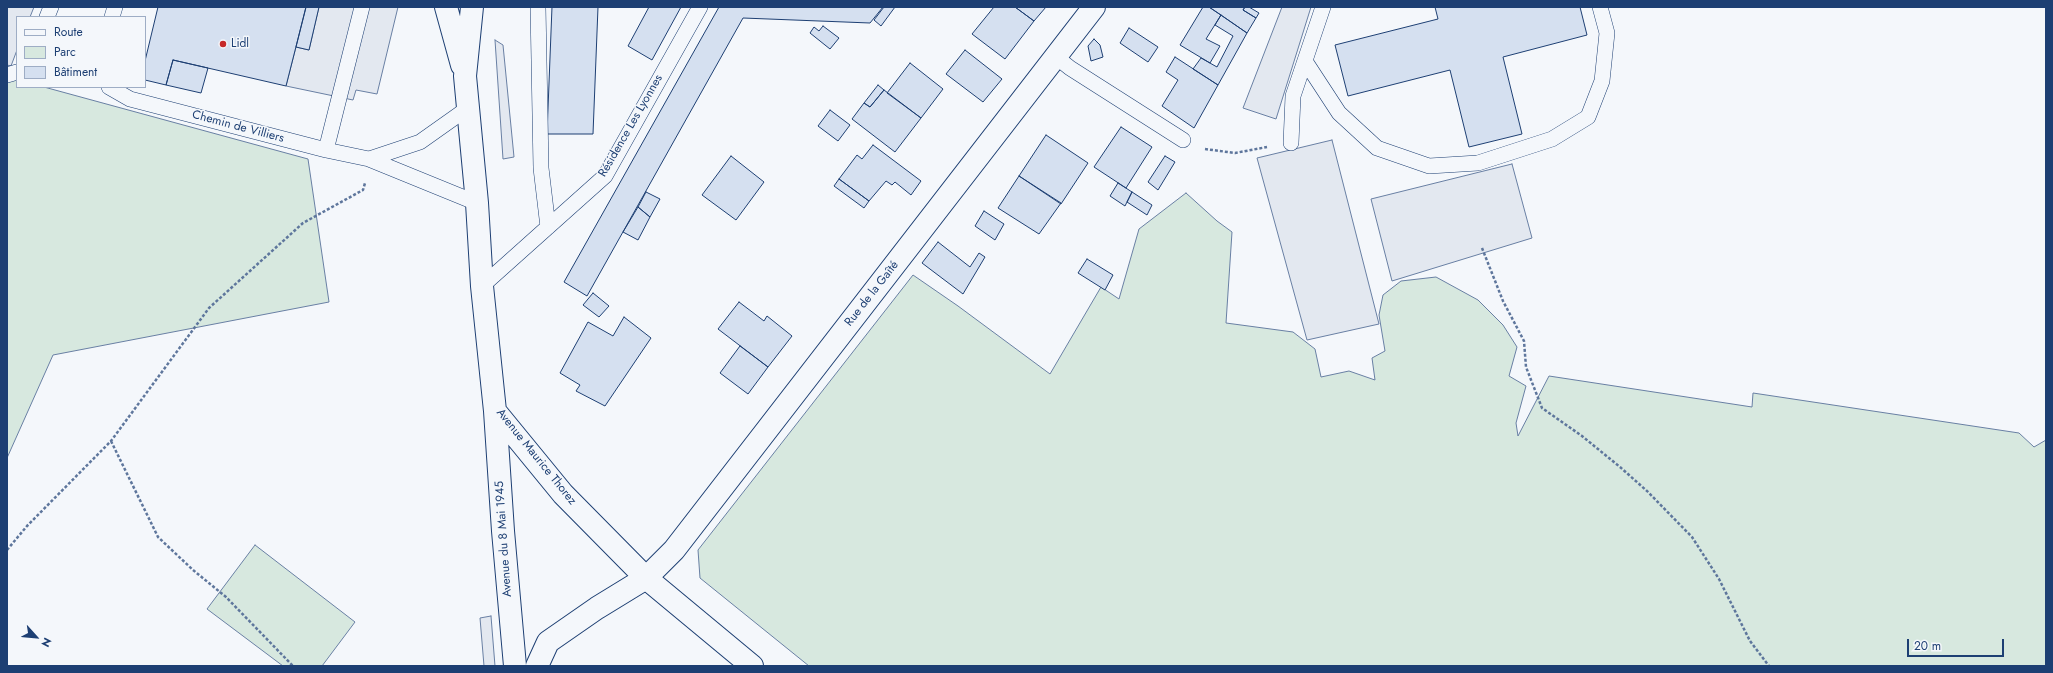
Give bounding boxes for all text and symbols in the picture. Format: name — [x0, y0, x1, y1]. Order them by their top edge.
legend — [16, 16, 146, 88]
text: Route — [54, 23, 83, 41]
place label: Lidl — [231, 37, 249, 51]
marker: Lidl — [218, 39, 228, 49]
text: Parc — [54, 43, 76, 61]
text: Bâtiment — [54, 63, 97, 81]
street label: Résidence Les Lyonnes — [596, 72, 666, 180]
street label: Chemin de Villiers — [190, 108, 286, 146]
street label: Rue de la Gaîté — [842, 259, 902, 329]
street label: Avenue Maurice Thorez — [493, 406, 579, 508]
street label: Avenue du 8 Mai 1945 — [493, 481, 515, 597]
north arrow — [16, 617, 56, 657]
scale bar — [1909, 631, 2006, 657]
text: N — [38, 635, 56, 650]
text: 20 m — [1914, 637, 1941, 655]

